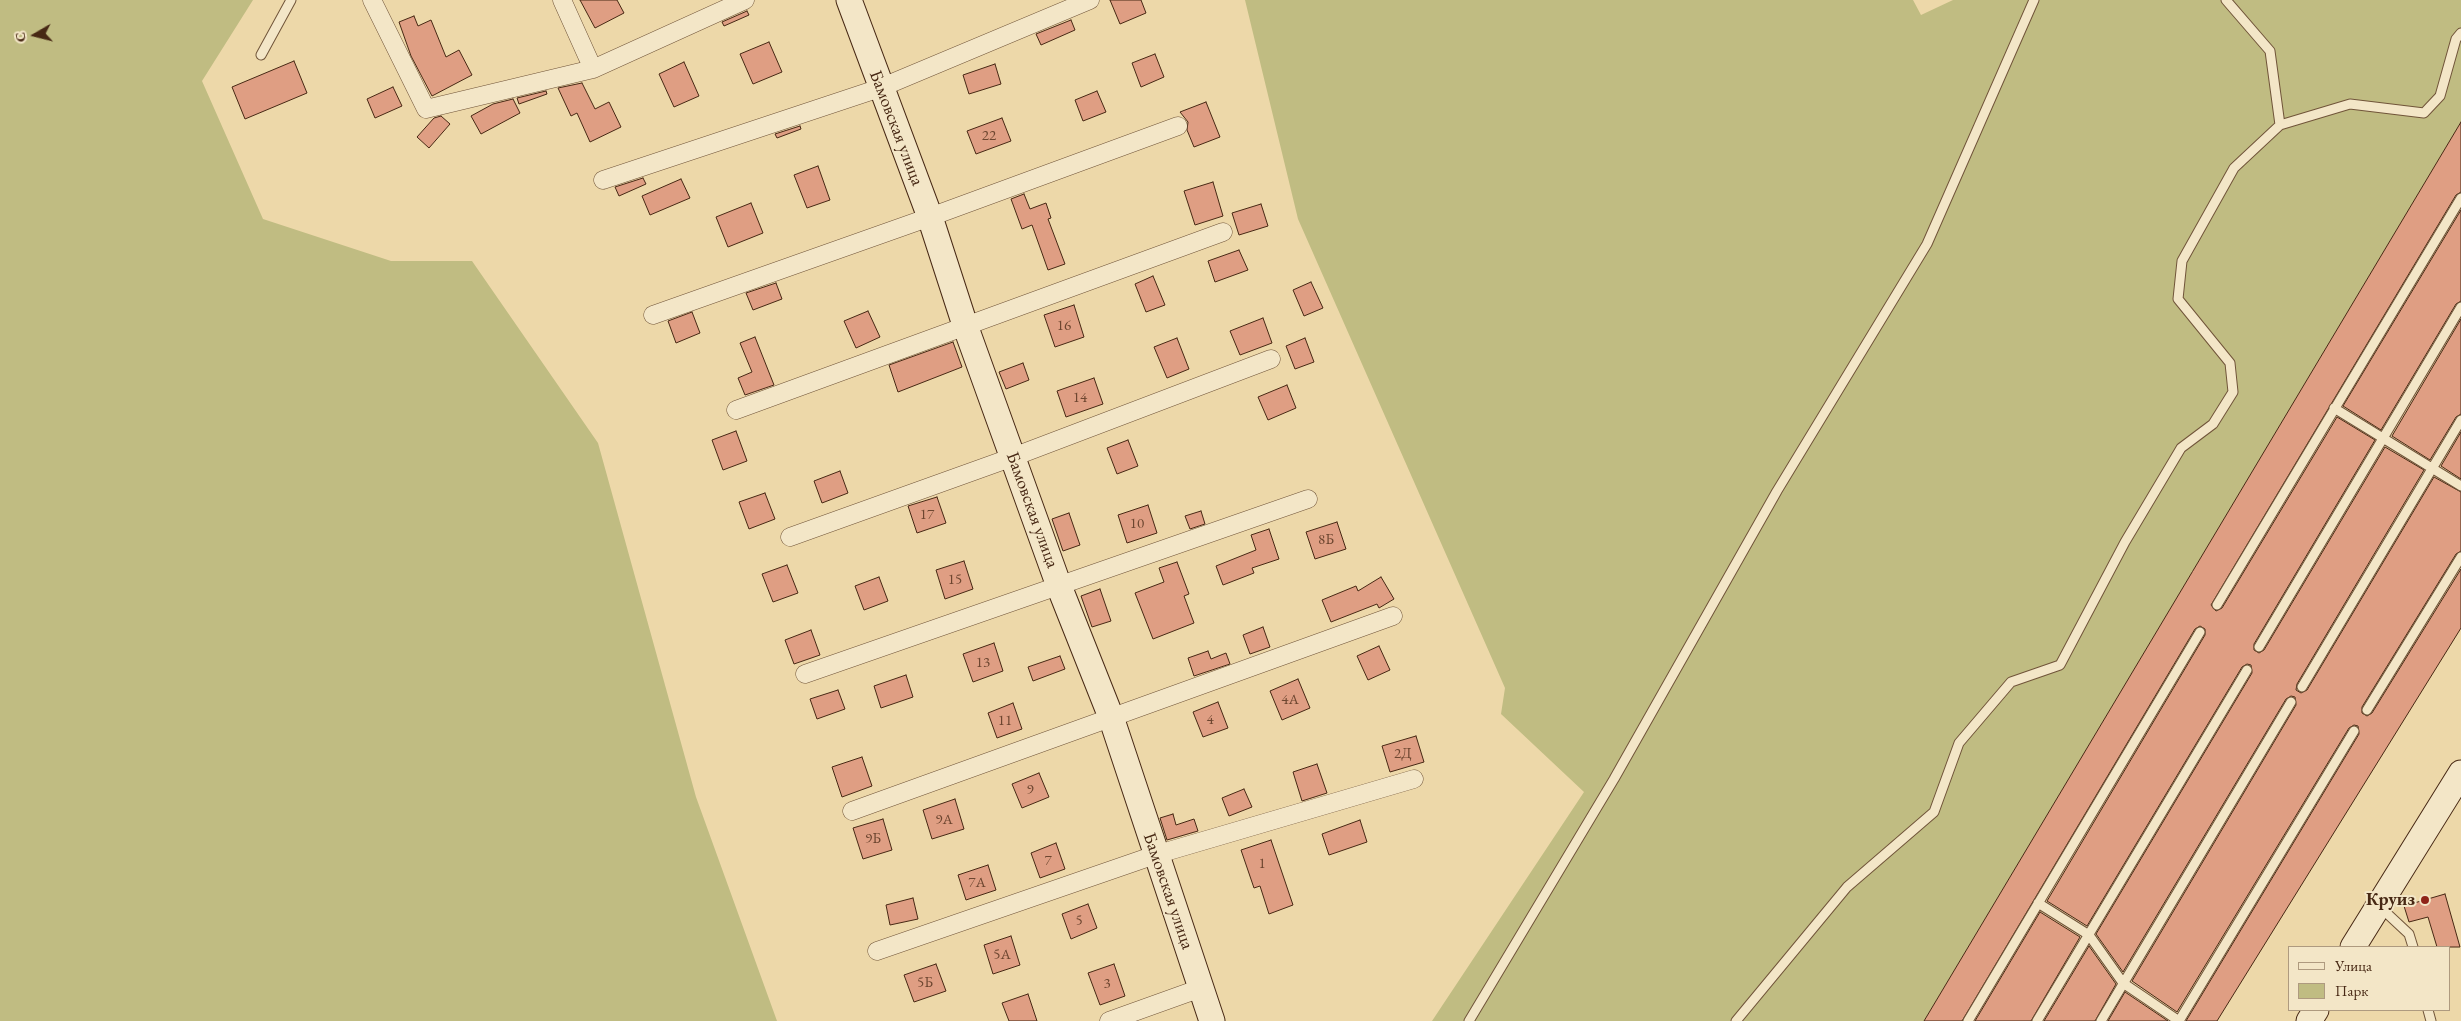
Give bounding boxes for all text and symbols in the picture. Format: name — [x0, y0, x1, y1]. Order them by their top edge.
north arrow — [10, 10, 60, 60]
text: С — [11, 31, 30, 43]
street label: Бамовская улица — [864, 67, 928, 189]
house number: 22 — [982, 127, 996, 145]
house number: 16 — [1057, 317, 1071, 335]
house number: 14 — [1073, 389, 1087, 407]
street label: Бамовская улица — [1001, 449, 1063, 571]
house number: 17 — [920, 506, 934, 524]
house number: 10 — [1130, 515, 1144, 533]
house number: 8Б — [1318, 531, 1334, 549]
house number: 15 — [948, 571, 962, 589]
house number: 13 — [976, 654, 990, 672]
house number: 4А — [1281, 691, 1299, 709]
house number: 4 — [1206, 711, 1214, 729]
house number: 11 — [998, 712, 1012, 730]
house number: 2Д — [1394, 745, 1412, 763]
house number: 9 — [1026, 781, 1034, 799]
house number: 9А — [935, 811, 953, 829]
house number: 9Б — [865, 830, 881, 848]
street label: Бамовская улица — [1138, 830, 1198, 952]
house number: 7 — [1044, 852, 1052, 870]
house number: 1 — [1258, 855, 1266, 873]
house number: 7А — [968, 874, 986, 892]
place label: Круиз — [2366, 889, 2415, 911]
marker: Круиз — [2419, 894, 2431, 906]
house number: 5 — [1075, 912, 1083, 930]
house number: 5А — [993, 946, 1011, 964]
legend — [2288, 946, 2451, 1011]
text: Улица — [2335, 956, 2372, 975]
house number: 5Б — [917, 974, 933, 992]
house number: 3 — [1103, 975, 1111, 993]
text: Парк — [2335, 981, 2368, 1000]

